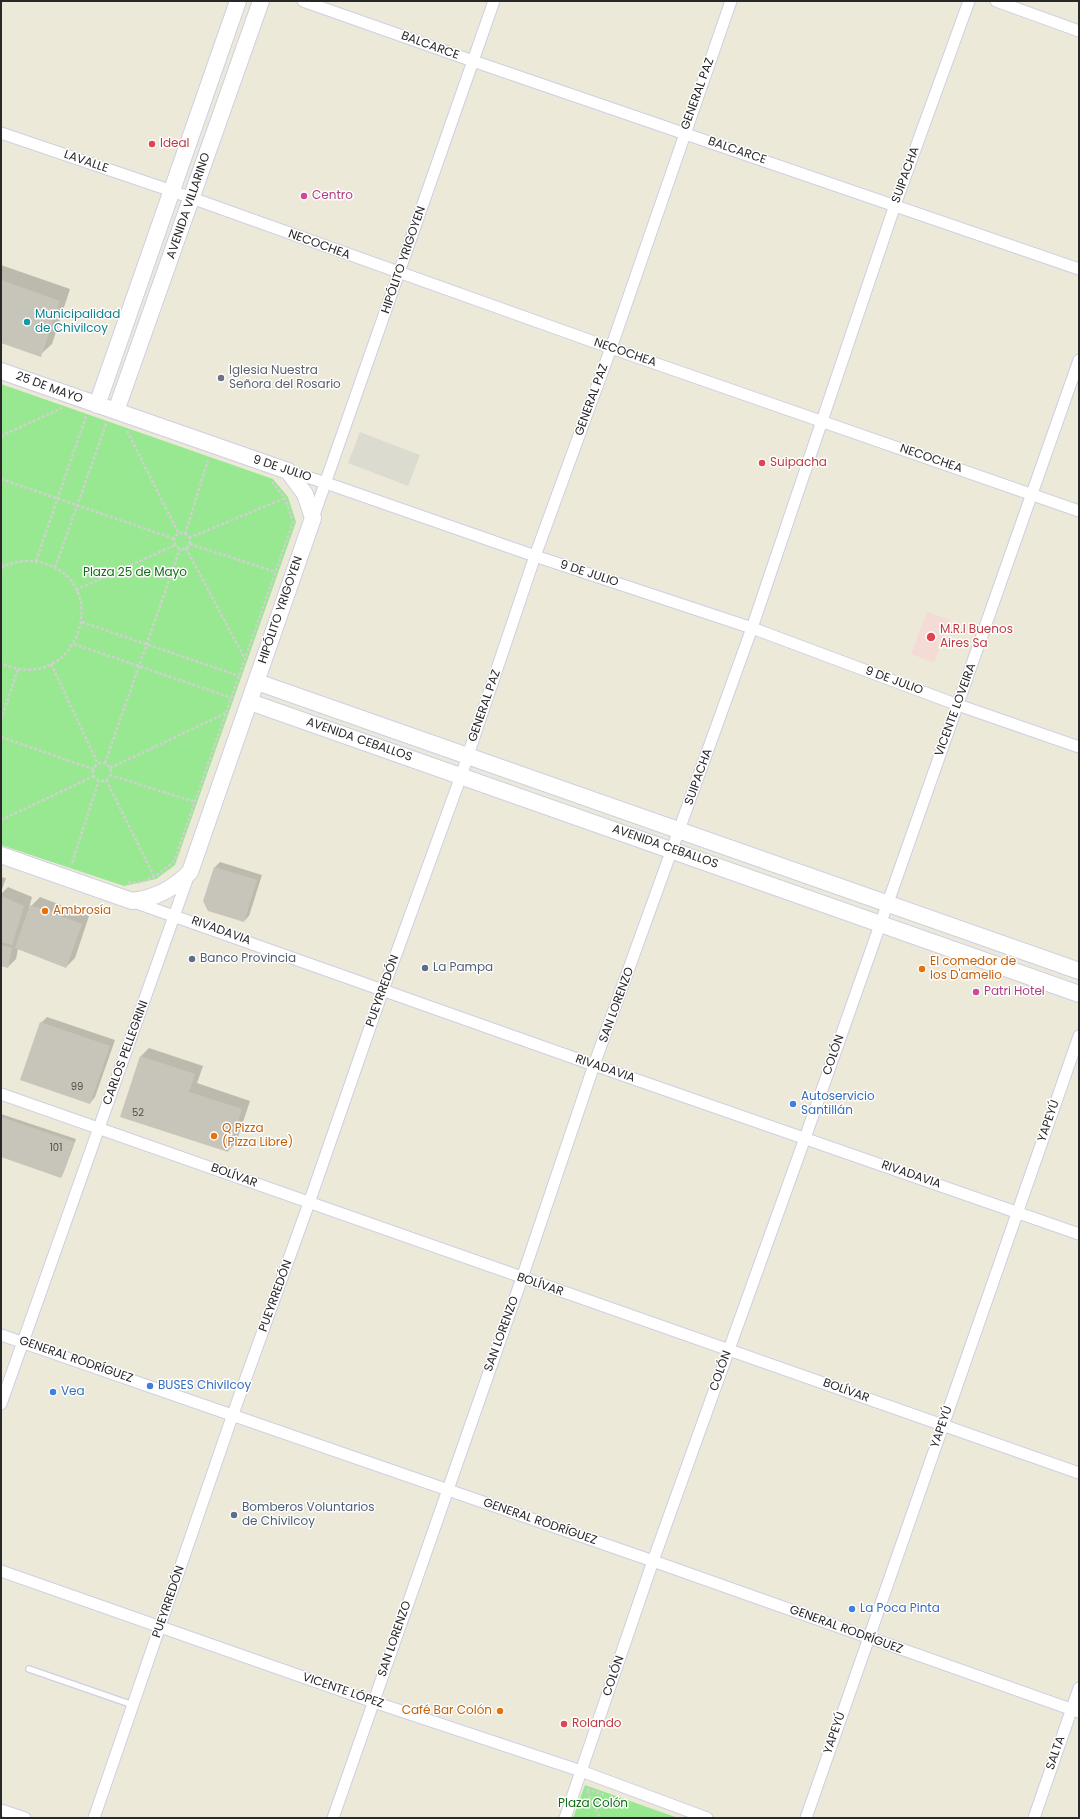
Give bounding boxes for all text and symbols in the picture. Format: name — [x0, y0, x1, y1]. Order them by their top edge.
street label: BALCARCE — [399, 29, 461, 63]
street label: GENERAL PAZ — [678, 56, 718, 132]
street label: BALCARCE — [706, 134, 768, 168]
place label: Ideal — [160, 137, 190, 151]
marker: Ideal — [147, 139, 157, 149]
street label: SUIPACHA — [889, 145, 923, 205]
street label: LAVALLE — [62, 148, 110, 176]
street label: AVENIDA VILLARINO — [164, 151, 214, 261]
place label: Centro — [312, 189, 353, 203]
marker: Centro — [299, 191, 309, 201]
street label: HIPÓLITO YRIGOYEN — [379, 204, 429, 316]
street label: NECOCHEA — [286, 227, 352, 263]
place label: Municipalidad de Chivilcoy — [35, 308, 120, 336]
marker: Municipalidad de Chivilcoy — [22, 317, 32, 327]
street label: NECOCHEA — [592, 336, 658, 370]
street label: GENERAL PAZ — [572, 362, 612, 438]
place label: Iglesia Nuestra Señora del Rosario — [229, 364, 341, 392]
street label: 25 DE MAYO — [13, 369, 85, 407]
marker: Iglesia Nuestra Señora del Rosario — [216, 373, 226, 383]
street label: NECOCHEA — [898, 442, 964, 476]
street label: 9 DE JULIO — [251, 453, 313, 485]
place label: Suipacha — [770, 456, 827, 470]
marker: Suipacha — [757, 458, 767, 468]
street label: HIPÓLITO YRIGOYEN — [256, 554, 306, 666]
street label: 9 DE JULIO — [558, 558, 620, 590]
park label: Plaza 25 de Mayo — [83, 566, 187, 580]
place label: M.R.I Buenos Aires Sa — [940, 623, 1013, 651]
marker: M.R.I Buenos Aires Sa — [925, 631, 937, 643]
street label: VICENTE LOVEIRA — [932, 661, 980, 759]
street label: 9 DE JULIO — [863, 664, 925, 698]
street label: GENERAL PAZ — [466, 668, 504, 744]
street label: AVENIDA CEBALLOS — [304, 715, 414, 765]
street label: SUIPACHA — [682, 747, 716, 807]
street label: AVENIDA CEBALLOS — [610, 822, 720, 872]
place label: Ambrosía — [53, 904, 111, 918]
marker: Ambrosía — [40, 906, 50, 916]
street label: RIVADAVIA — [189, 914, 253, 948]
place label: Banco Provincia — [200, 952, 296, 966]
street label: PUEYRREDÓN — [363, 953, 403, 1029]
marker: Banco Provincia — [187, 954, 197, 964]
place label: El comedor de los D'amelio — [930, 955, 1016, 983]
place label: La Pampa — [433, 961, 493, 975]
marker: La Pampa — [420, 963, 430, 973]
marker: El comedor de los D'amelio — [917, 964, 927, 974]
street label: SAN LORENZO — [597, 965, 637, 1045]
place label: Patri Hotel — [984, 985, 1045, 999]
marker: Patri Hotel — [971, 987, 981, 997]
street label: CARLOS PELLEGRINI — [100, 999, 152, 1107]
street label: COLÓN — [820, 1033, 848, 1077]
street label: RIVADAVIA — [573, 1052, 637, 1086]
house number: 99 — [71, 1081, 83, 1093]
place label: Autoservicio Santillán — [801, 1090, 875, 1118]
street label: YAPEYÚ — [1035, 1098, 1063, 1144]
marker: Autoservicio Santillán — [788, 1099, 798, 1109]
house number: 52 — [132, 1107, 144, 1119]
place label: Q Pizza (Pizza Libre) — [222, 1122, 293, 1150]
marker: Q Pizza (Pizza Libre) — [209, 1131, 219, 1141]
house number: 101 — [50, 1142, 62, 1154]
street label: RIVADAVIA — [879, 1158, 943, 1192]
street label: BOLÍVAR — [209, 1161, 259, 1191]
street label: PUEYRREDÓN — [256, 1258, 296, 1334]
street label: BOLÍVAR — [515, 1270, 565, 1300]
street label: SAN LORENZO — [482, 1294, 522, 1374]
street label: GENERAL RODRÍGUEZ — [17, 1334, 135, 1386]
street label: COLÓN — [707, 1349, 735, 1393]
street label: BOLÍVAR — [821, 1376, 871, 1406]
place label: BUSES Chivilcoy — [158, 1379, 251, 1393]
marker: BUSES Chivilcoy — [145, 1381, 155, 1391]
place label: Vea — [61, 1385, 85, 1399]
marker: Vea — [48, 1387, 58, 1397]
street label: YAPEYÚ — [928, 1404, 956, 1450]
street label: GENERAL RODRÍGUEZ — [481, 1496, 599, 1548]
place label: Bomberos Voluntarios de Chivilcoy — [242, 1501, 375, 1529]
marker: Bomberos Voluntarios de Chivilcoy — [229, 1510, 239, 1520]
street label: PUEYRREDÓN — [150, 1564, 188, 1640]
street label: SAN LORENZO — [375, 1599, 415, 1679]
place label: La Poca Pinta — [860, 1602, 940, 1616]
street label: GENERAL RODRÍGUEZ — [787, 1603, 905, 1657]
marker: La Poca Pinta — [847, 1604, 857, 1614]
street label: COLÓN — [600, 1654, 628, 1698]
street label: VICENTE LÓPEZ — [300, 1670, 386, 1712]
place label: Café Bar Colón — [402, 1704, 492, 1718]
marker: Café Bar Colón — [495, 1706, 505, 1716]
street label: YAPEYÚ — [821, 1710, 849, 1756]
place label: Rolando — [572, 1717, 622, 1731]
marker: Rolando — [559, 1719, 569, 1729]
street label: SALTA — [1044, 1734, 1068, 1772]
park label: Plaza Colón — [558, 1797, 628, 1811]

